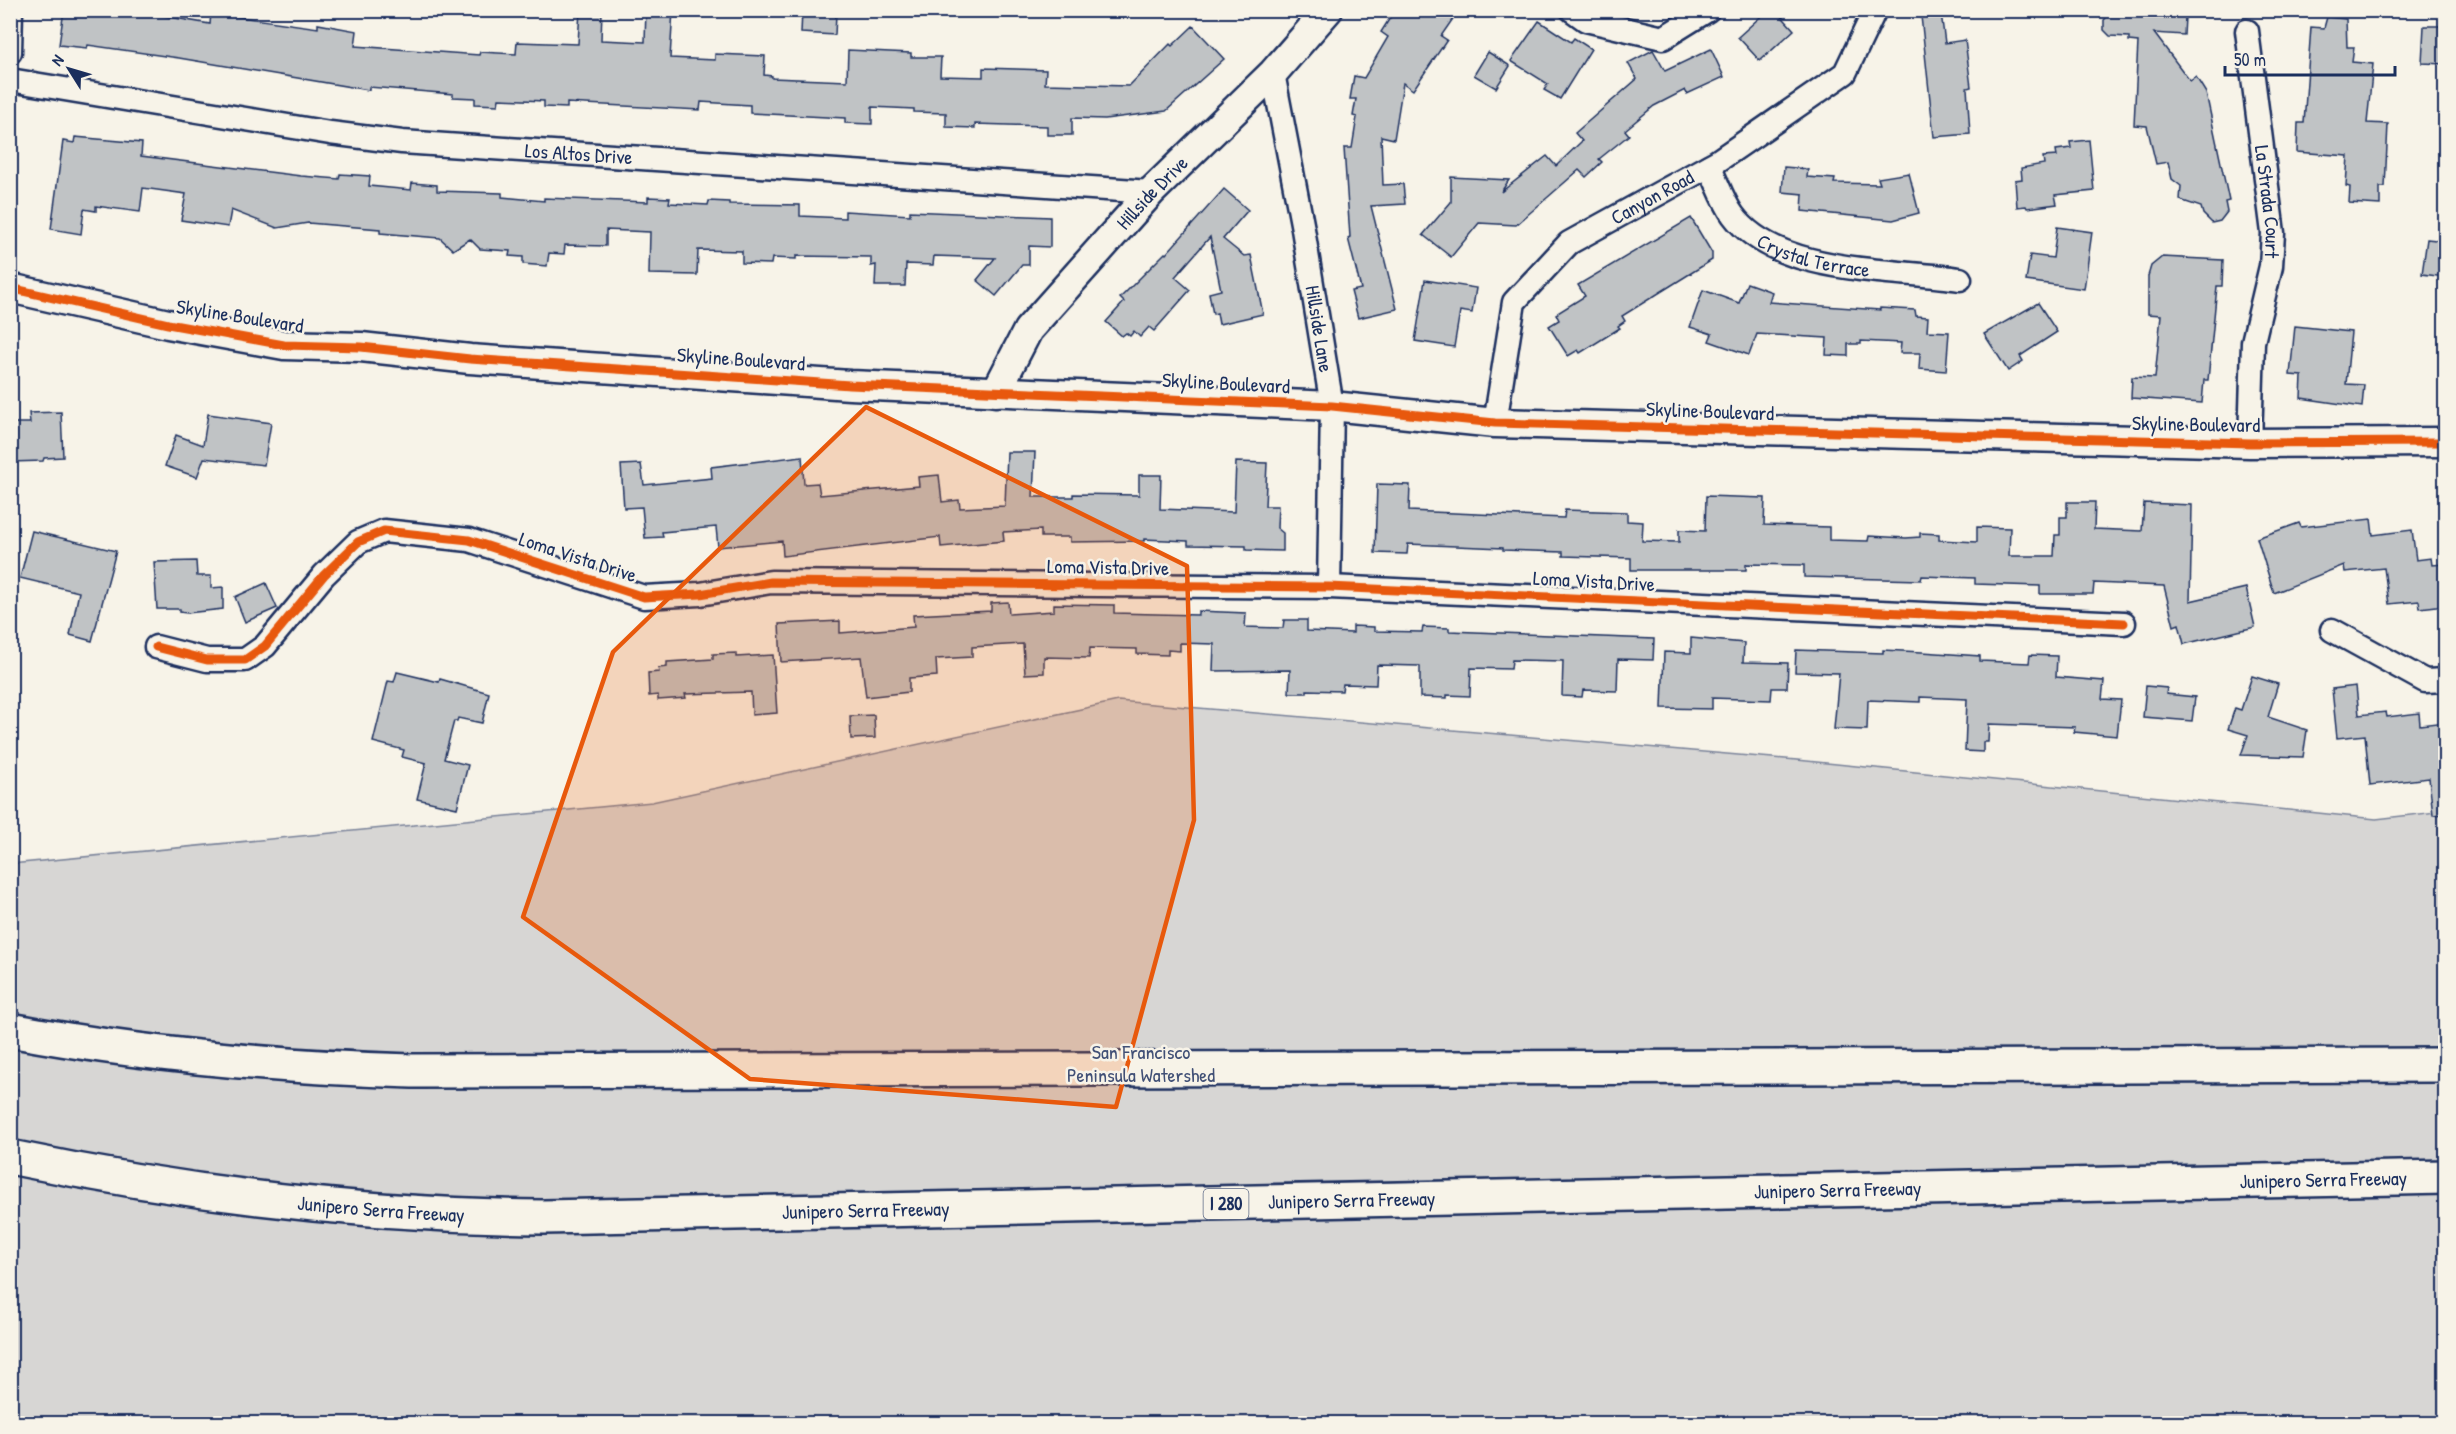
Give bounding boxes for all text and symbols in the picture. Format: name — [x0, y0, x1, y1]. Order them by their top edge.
north arrow — [39, 39, 99, 99]
scale bar — [2225, 39, 2394, 77]
text: 50 m — [2234, 47, 2266, 72]
text: N — [46, 50, 69, 70]
street label: Los Altos Drive — [524, 136, 633, 170]
street label: La Strada Court — [2249, 144, 2287, 260]
street label: Hillside Drive — [1110, 149, 1194, 235]
street label: Canyon Road — [1606, 163, 1698, 231]
street label: Crystal Terrace — [1752, 227, 1871, 283]
street label: Hillside Lane — [1299, 283, 1340, 374]
street label: Skyline Boulevard — [175, 292, 306, 339]
street label: Skyline Boulevard — [676, 341, 806, 376]
street label: Skyline Boulevard — [1161, 366, 1291, 399]
street label: Skyline Boulevard — [1645, 395, 1775, 426]
street label: Skyline Boulevard — [2132, 409, 2261, 438]
street label: Loma Vista Drive — [516, 525, 640, 588]
street label: Loma Vista Drive — [1047, 552, 1169, 581]
street label: Loma Vista Drive — [1532, 564, 1656, 597]
park label: San Francisco Peninsula Watershed — [1067, 1038, 1215, 1088]
street label: Junipero Serra Freeway — [2239, 1164, 2407, 1194]
street label: Junipero Serra Freeway — [1753, 1174, 1922, 1205]
street label: Junipero Serra Freeway — [1268, 1184, 1436, 1215]
street label: Junipero Serra Freeway — [296, 1189, 465, 1228]
road number: I 280 — [1204, 1189, 1248, 1219]
street label: Junipero Serra Freeway — [782, 1194, 950, 1225]

